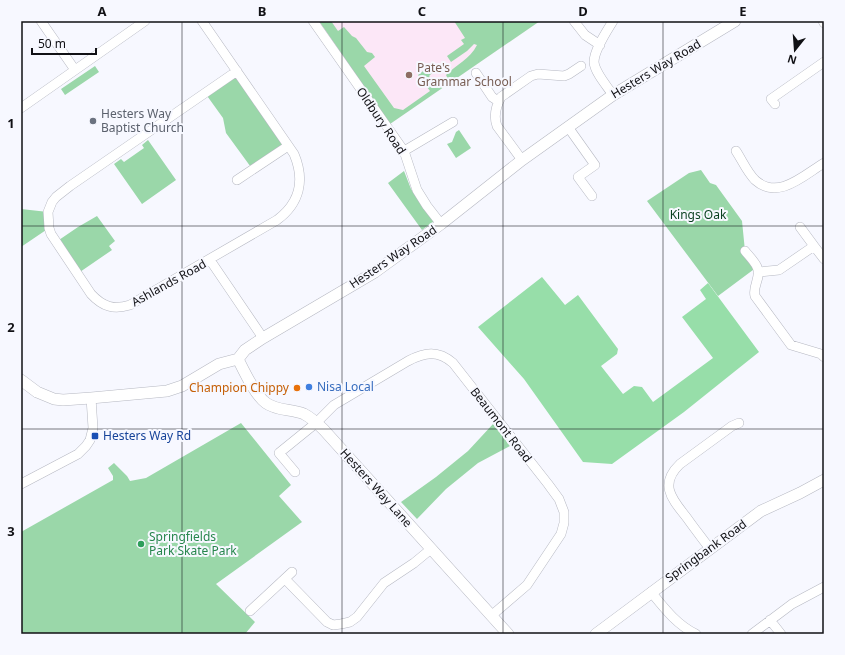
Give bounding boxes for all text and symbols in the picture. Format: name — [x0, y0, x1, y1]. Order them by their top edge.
text: A — [98, 2, 107, 20]
text: B — [258, 2, 266, 20]
text: C — [418, 2, 426, 20]
text: D — [578, 2, 588, 20]
text: E — [739, 2, 747, 20]
scale bar — [32, 30, 96, 56]
north arrow — [775, 30, 815, 70]
text: 50 m — [38, 35, 66, 52]
street label: Hesters Way Road — [608, 35, 704, 102]
text: N — [785, 52, 798, 69]
place label: Pate's Grammar School — [417, 59, 512, 90]
marker: Pate's Grammar School — [404, 70, 414, 80]
street label: Oldbury Road — [353, 84, 410, 158]
place label: Hesters Way Baptist Church — [101, 105, 184, 136]
text: 1 — [7, 114, 15, 132]
marker: Hesters Way Baptist Church — [88, 116, 98, 126]
park label: Kings Oak — [670, 206, 727, 223]
street label: Hesters Way Road — [346, 221, 440, 292]
street label: Ashlands Road — [128, 255, 209, 310]
text: 2 — [7, 318, 15, 336]
place label: Nisa Local — [317, 378, 374, 395]
place label: Champion Chippy — [189, 379, 290, 396]
marker: Nisa Local — [304, 382, 314, 392]
marker: Champion Chippy — [292, 383, 302, 393]
street label: Beaumont Road — [467, 384, 536, 466]
place label: Hesters Way Rd — [103, 427, 191, 444]
marker: Hesters Way Rd — [90, 431, 100, 441]
street label: Hesters Way Lane — [336, 445, 416, 531]
street label: Springbank Road — [662, 515, 750, 586]
text: 3 — [7, 522, 15, 540]
place label: Springfields Park Skate Park — [149, 528, 237, 559]
marker: Springfields Park Skate Park — [136, 539, 146, 549]

